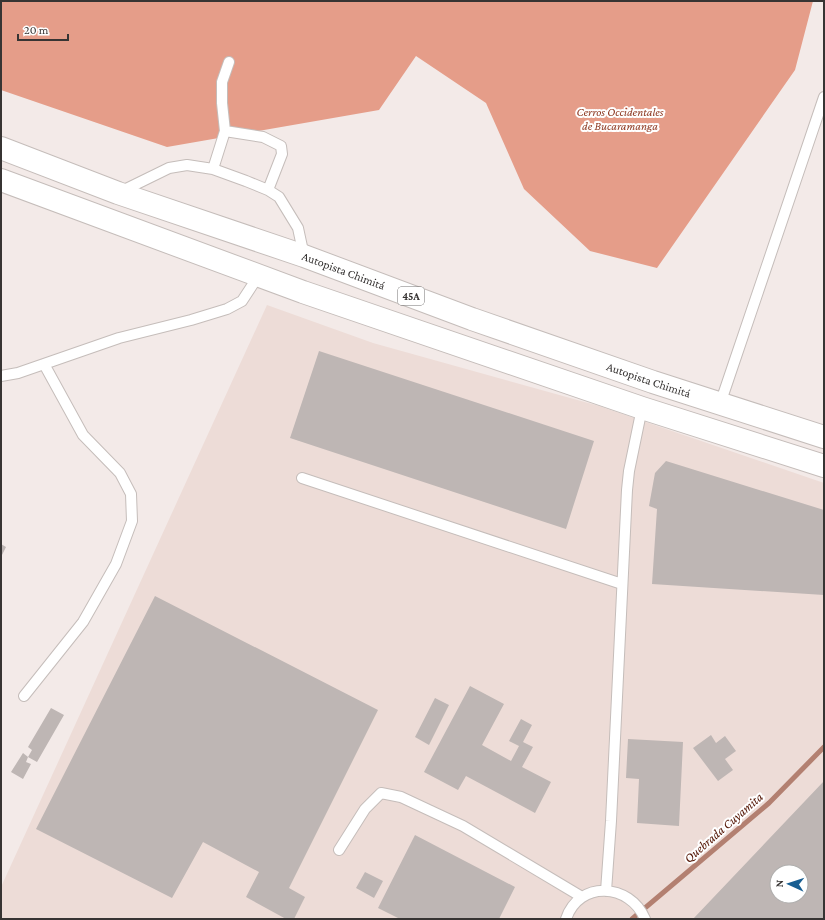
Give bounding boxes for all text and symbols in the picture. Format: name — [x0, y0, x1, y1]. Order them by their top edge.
scale bar — [18, 16, 68, 42]
text: 20 m — [24, 23, 49, 37]
park label: Cerros Occidentales de Bucaramanga — [576, 105, 664, 133]
street label: Autopista Chimitá — [300, 249, 388, 293]
road number: 45A — [398, 287, 424, 305]
street label: Autopista Chimitá — [605, 359, 693, 401]
water label: Quebrada Cuyamita — [681, 789, 766, 866]
north arrow — [769, 864, 809, 904]
text: N — [773, 879, 785, 888]

